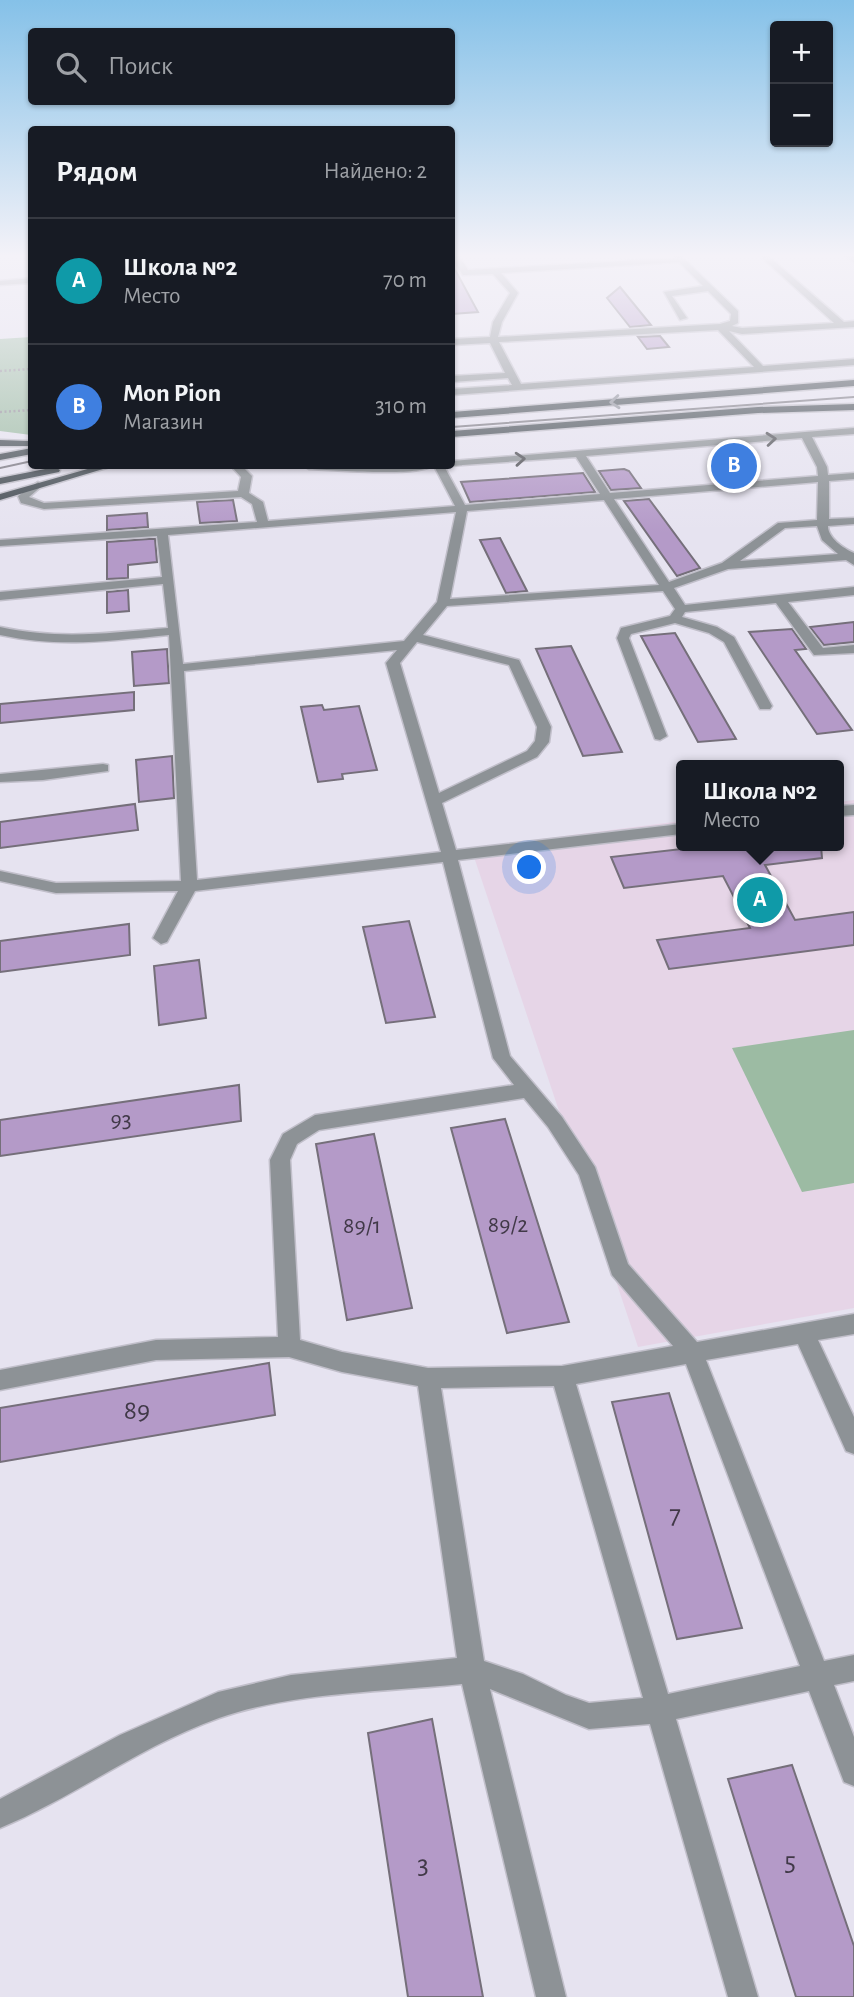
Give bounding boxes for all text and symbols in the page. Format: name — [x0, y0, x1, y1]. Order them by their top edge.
map controls — [770, 21, 833, 147]
button: + — [770, 21, 833, 84]
search box — [28, 28, 455, 105]
icon: search — [52, 48, 90, 86]
text: Поиск — [108, 53, 173, 79]
button: − — [770, 84, 833, 147]
text: Рядом — [56, 157, 138, 187]
text: Найдено: 2 — [324, 160, 427, 183]
text: Школа №2 — [123, 254, 237, 280]
text: A — [72, 269, 86, 292]
text: 70 m — [383, 269, 427, 292]
text: Место — [123, 285, 180, 308]
text: Mon Pion — [123, 380, 221, 406]
one-way arrow — [609, 394, 620, 409]
text: B — [72, 395, 86, 418]
text: 310 m — [375, 395, 427, 418]
text: Магазин — [123, 411, 204, 434]
one-way arrow — [766, 432, 777, 447]
pin: B — [711, 440, 757, 492]
one-way arrow — [514, 452, 525, 467]
popup — [676, 760, 844, 851]
text: Школа №2 — [703, 778, 817, 804]
text: Место — [703, 809, 760, 832]
your location — [512, 850, 546, 884]
pin: A — [737, 874, 783, 926]
house number: 93 — [110, 1108, 132, 1132]
house number: 89/2 — [488, 1213, 528, 1237]
house number: 89/1 — [343, 1214, 381, 1238]
house number: 89 — [124, 1397, 150, 1425]
house number: 7 — [669, 1501, 681, 1529]
house number: 5 — [784, 1848, 796, 1876]
house number: 3 — [417, 1851, 429, 1879]

